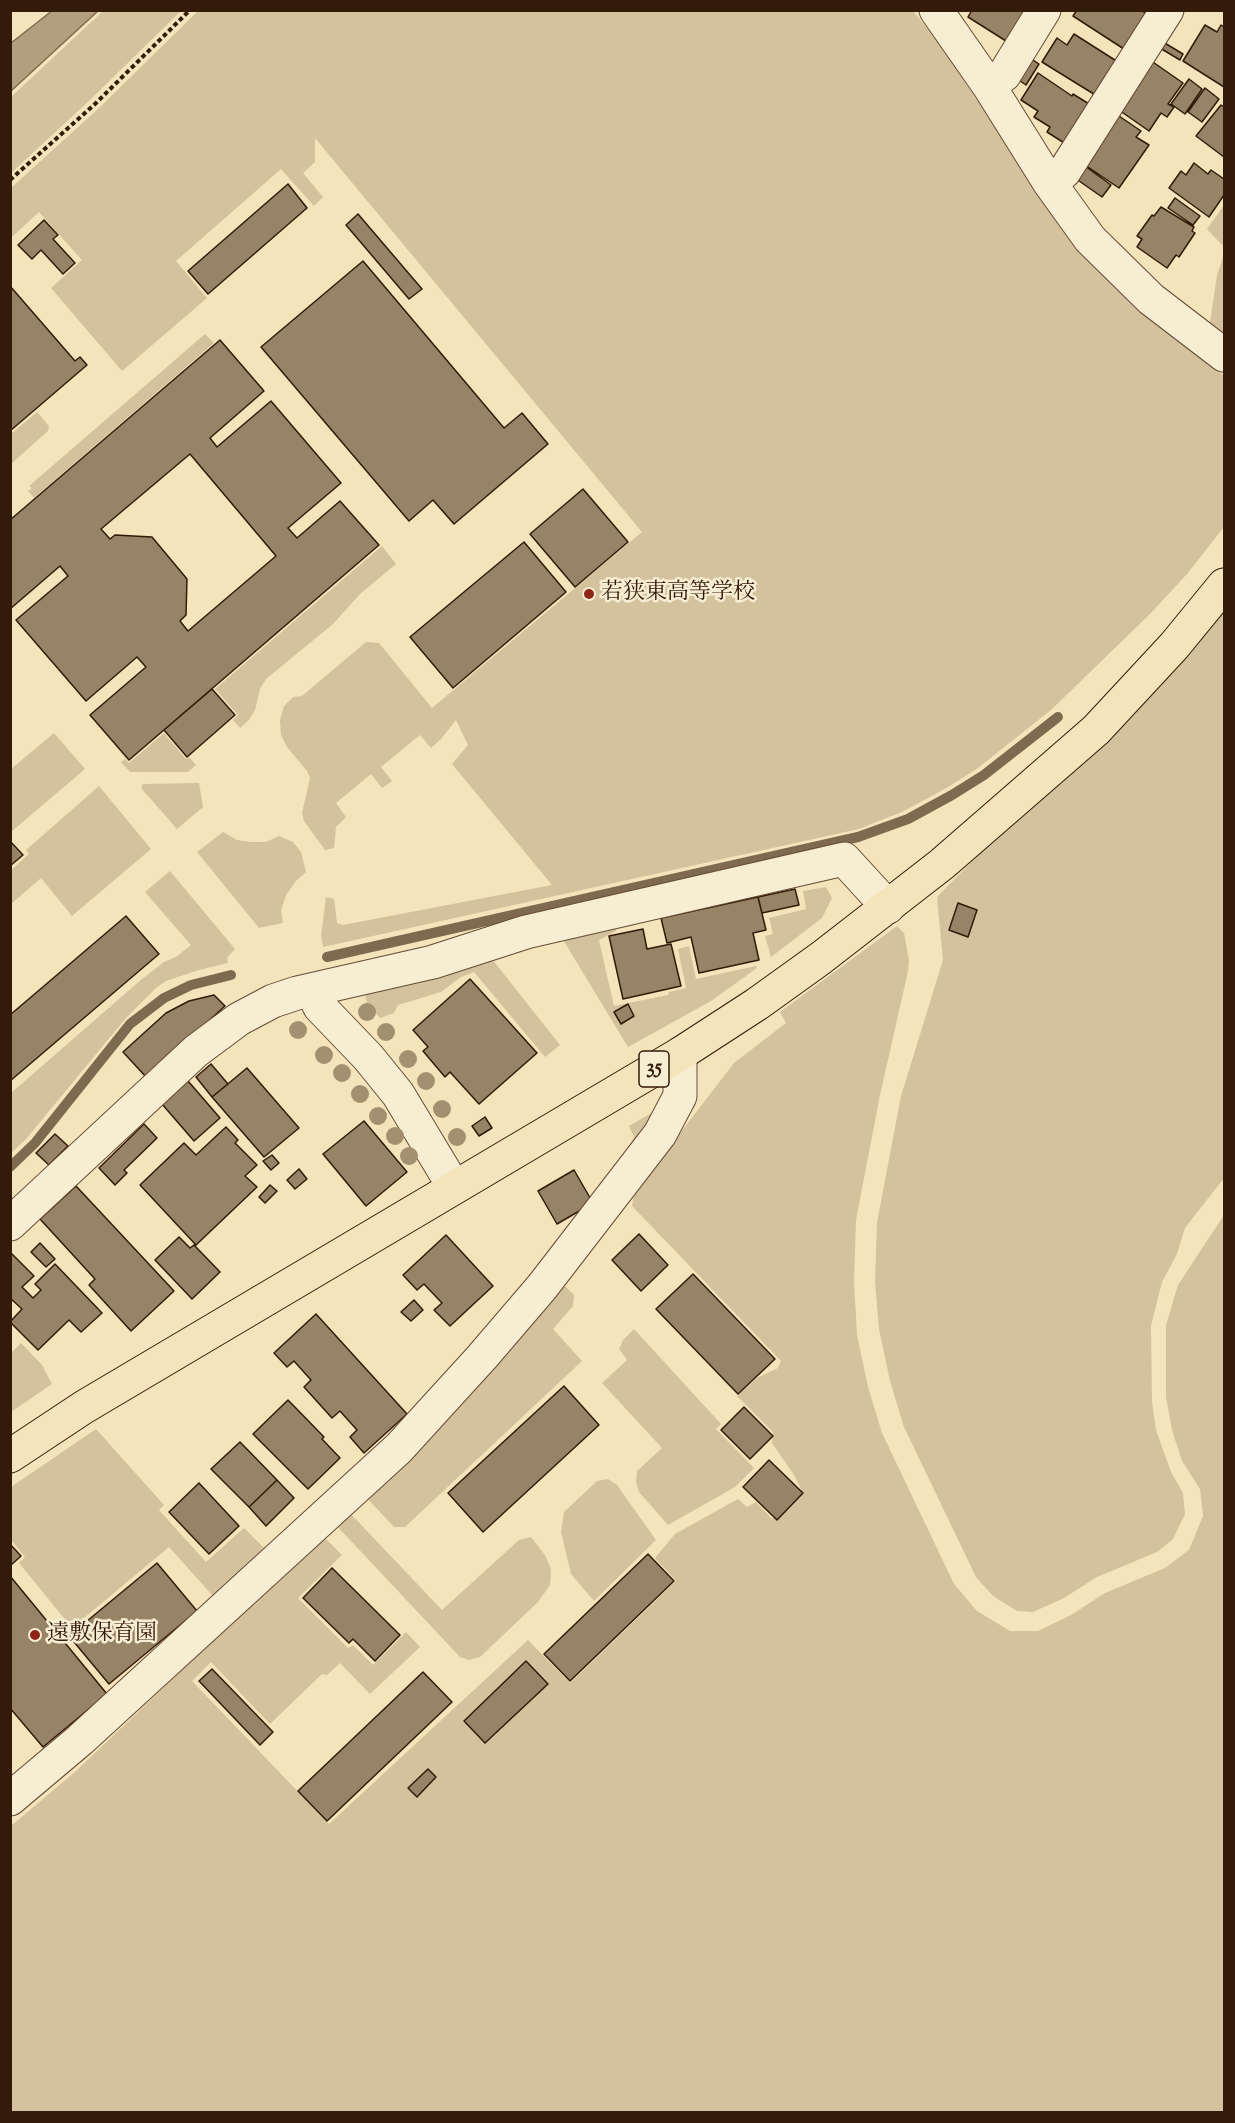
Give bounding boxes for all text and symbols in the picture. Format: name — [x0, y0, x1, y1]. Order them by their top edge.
place label: 若狭東高等学校 — [601, 581, 755, 607]
marker: 若狭東高等学校 — [582, 587, 596, 601]
road number: 35 — [639, 1051, 669, 1087]
place label: 遠敷保育園 — [47, 1622, 157, 1648]
marker: 遠敷保育園 — [28, 1628, 42, 1642]

